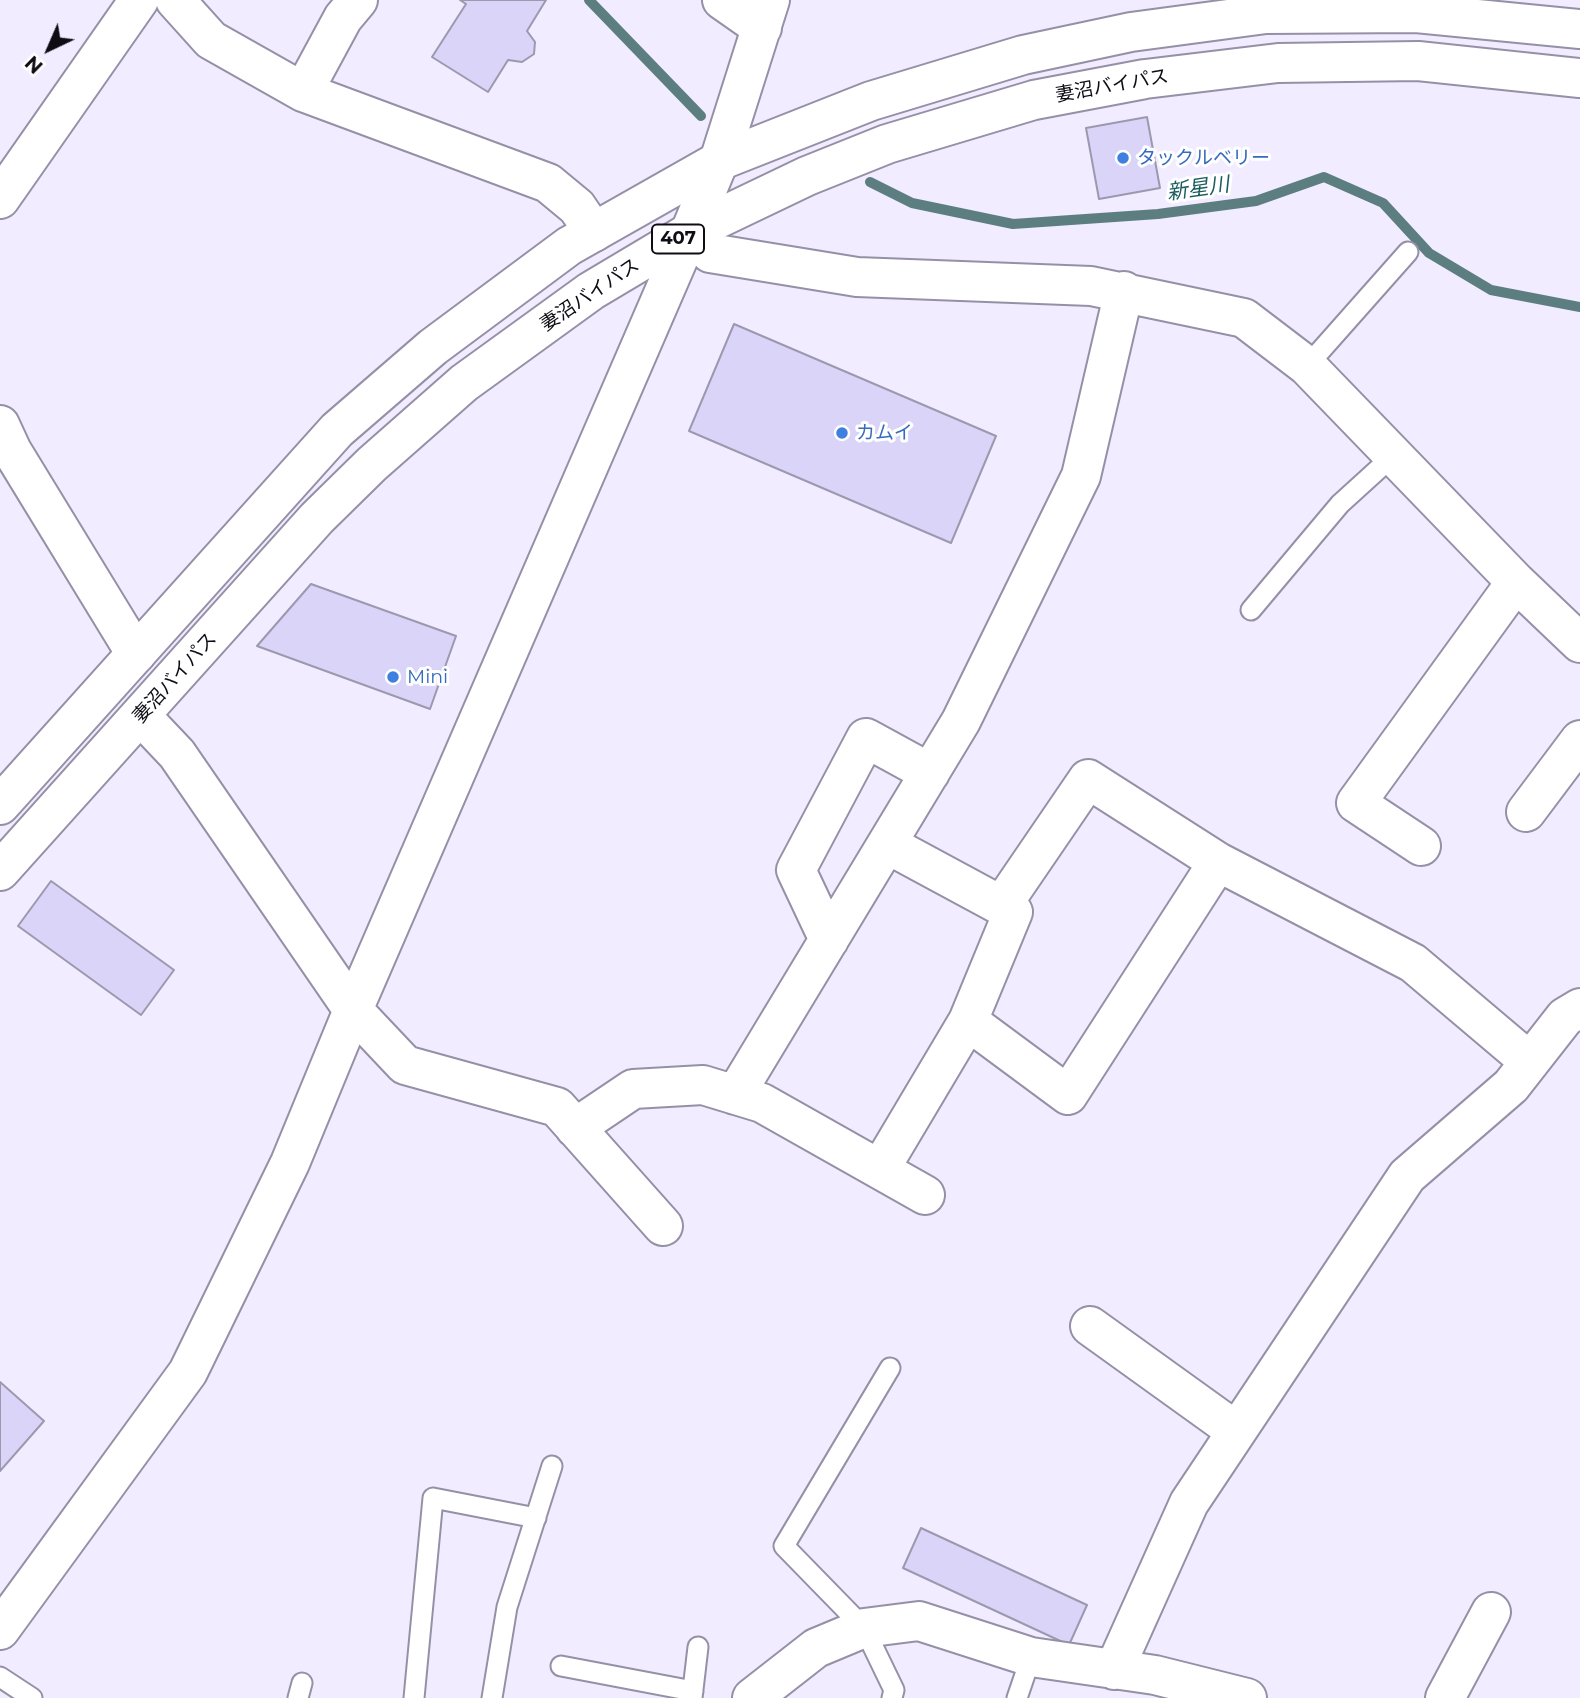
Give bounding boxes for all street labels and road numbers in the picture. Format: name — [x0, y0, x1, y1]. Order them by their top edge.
street label: 妻沼バイパス — [1054, 65, 1170, 107]
road number: 407 — [652, 225, 704, 254]
street label: 妻沼バイパス — [536, 254, 644, 336]
street label: 妻沼バイパス — [128, 628, 222, 728]

